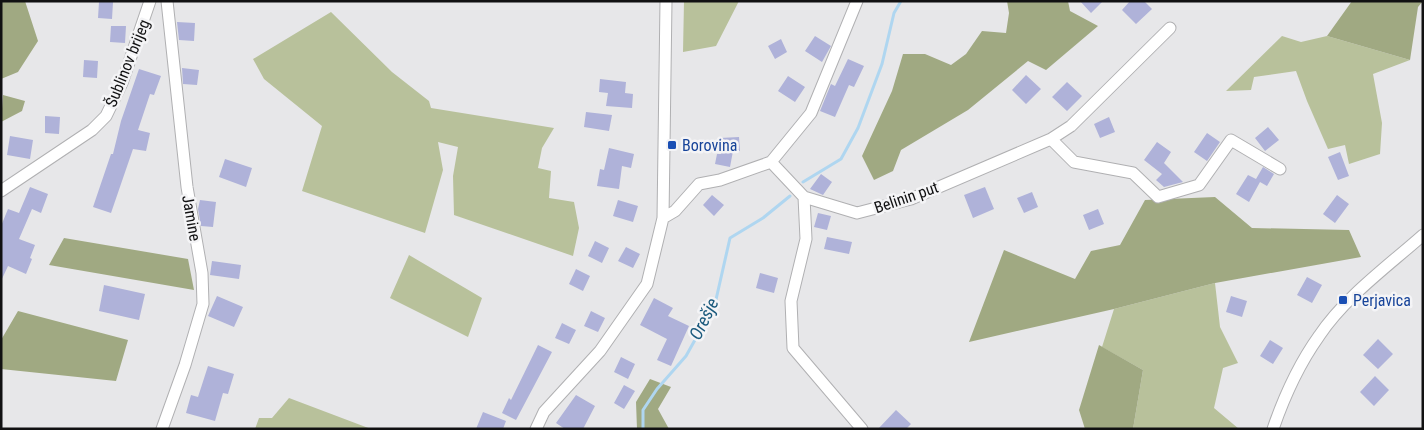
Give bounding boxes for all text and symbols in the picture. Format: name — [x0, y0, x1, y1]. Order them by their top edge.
street label: Šublinov brijeg — [101, 17, 154, 110]
place label: Borovina — [682, 136, 737, 155]
marker: Borovina — [666, 139, 678, 151]
street label: Belinin put — [871, 178, 941, 217]
street label: Jamine — [178, 194, 205, 243]
place label: Perjavica — [1353, 291, 1411, 310]
water label: Orešje — [684, 294, 723, 343]
marker: Perjavica — [1337, 294, 1349, 306]

